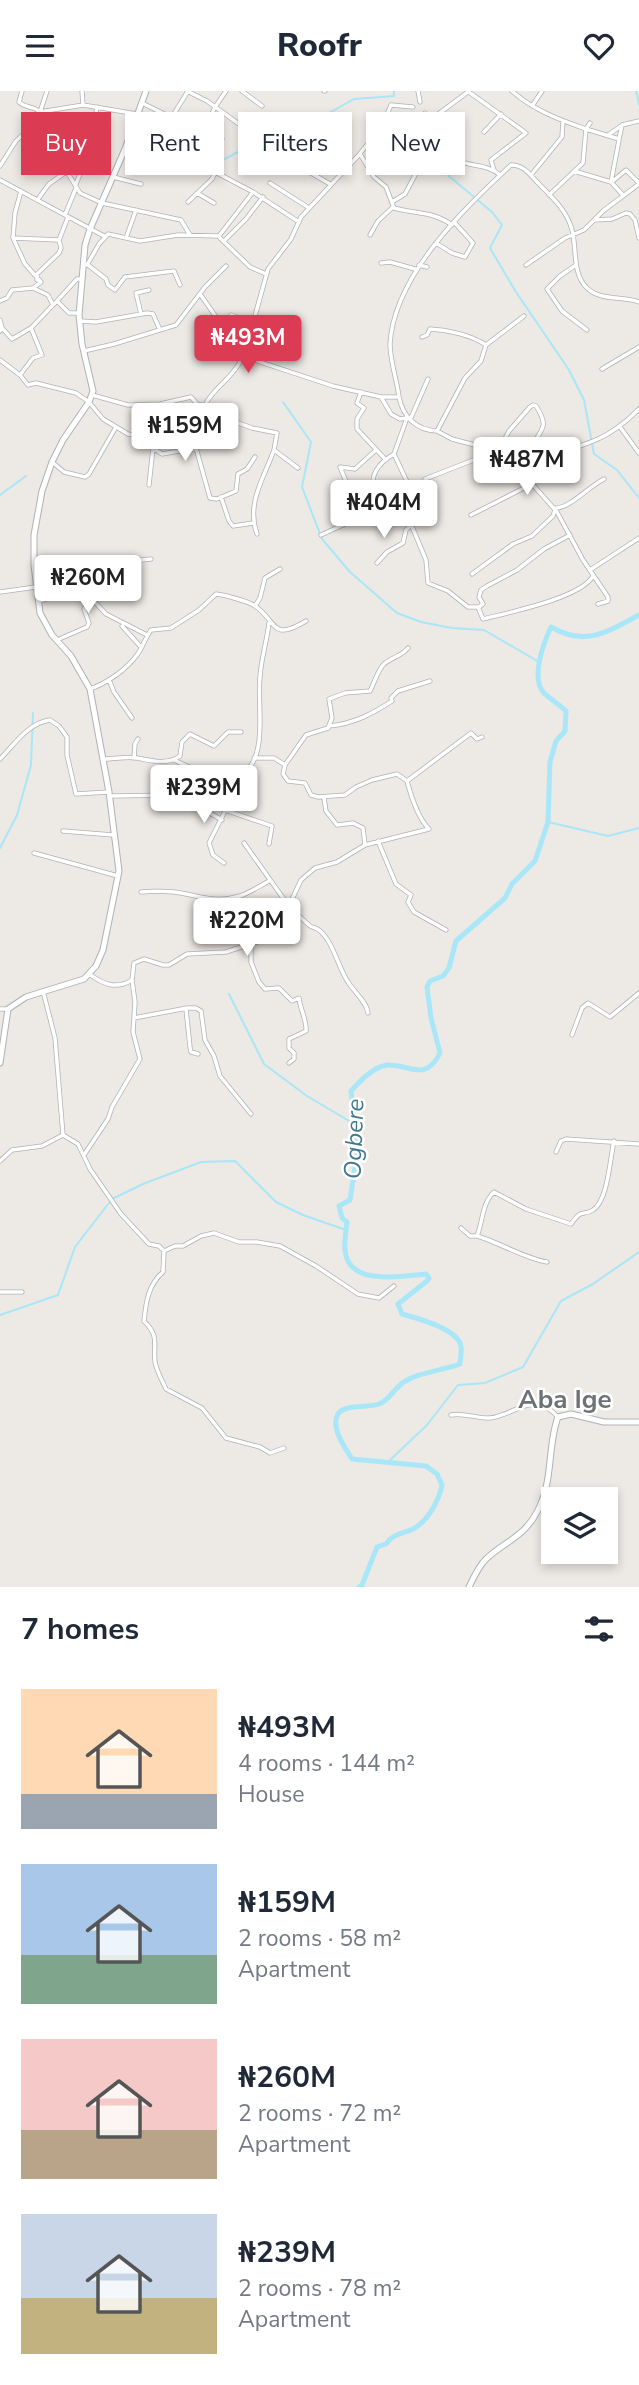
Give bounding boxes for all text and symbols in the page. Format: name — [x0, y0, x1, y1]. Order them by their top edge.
text: Roofr — [277, 24, 362, 67]
icon: menu — [21, 27, 59, 65]
icon: heart — [580, 27, 618, 65]
chip: Buy — [21, 112, 111, 175]
chip: Rent — [125, 112, 224, 175]
chip: Filters — [238, 112, 352, 175]
chip: New — [366, 112, 465, 175]
pin: ₦493M — [199, 315, 297, 375]
text: ₦493M — [210, 322, 286, 353]
pin: ₦159M — [136, 403, 234, 463]
text: ₦159M — [147, 410, 223, 441]
pin: ₦487M — [478, 437, 576, 497]
text: ₦487M — [489, 444, 565, 475]
pin: ₦404M — [335, 481, 433, 540]
text: ₦404M — [346, 487, 422, 518]
pin: ₦260M — [39, 555, 137, 615]
text: ₦260M — [50, 562, 126, 593]
pin: ₦239M — [155, 765, 253, 825]
text: ₦239M — [166, 772, 242, 803]
pin: ₦220M — [198, 899, 296, 958]
text: ₦220M — [209, 905, 285, 936]
water label: Ogbere — [337, 1098, 371, 1180]
district label: Aba Ige — [518, 1382, 612, 1417]
map controls — [541, 1487, 618, 1564]
button: layers — [541, 1487, 618, 1564]
text: 7 homes — [21, 1609, 139, 1650]
icon: filters — [580, 1610, 618, 1648]
text: ₦493M — [238, 1707, 336, 1748]
icon: home — [77, 1717, 161, 1801]
text: 4 rooms · 144 m² — [238, 1748, 415, 1779]
text: House — [238, 1779, 305, 1810]
text: ₦159M — [238, 1882, 336, 1923]
icon: home — [77, 1892, 161, 1976]
text: 2 rooms · 58 m² — [238, 1923, 401, 1954]
text: Apartment — [238, 1954, 350, 1985]
text: ₦260M — [238, 2057, 336, 2098]
icon: home — [77, 2067, 161, 2151]
text: 2 rooms · 72 m² — [238, 2098, 401, 2129]
text: Apartment — [238, 2129, 350, 2160]
text: ₦239M — [238, 2232, 336, 2273]
icon: home — [77, 2242, 161, 2326]
text: 2 rooms · 78 m² — [238, 2273, 401, 2304]
text: Apartment — [238, 2304, 350, 2335]

